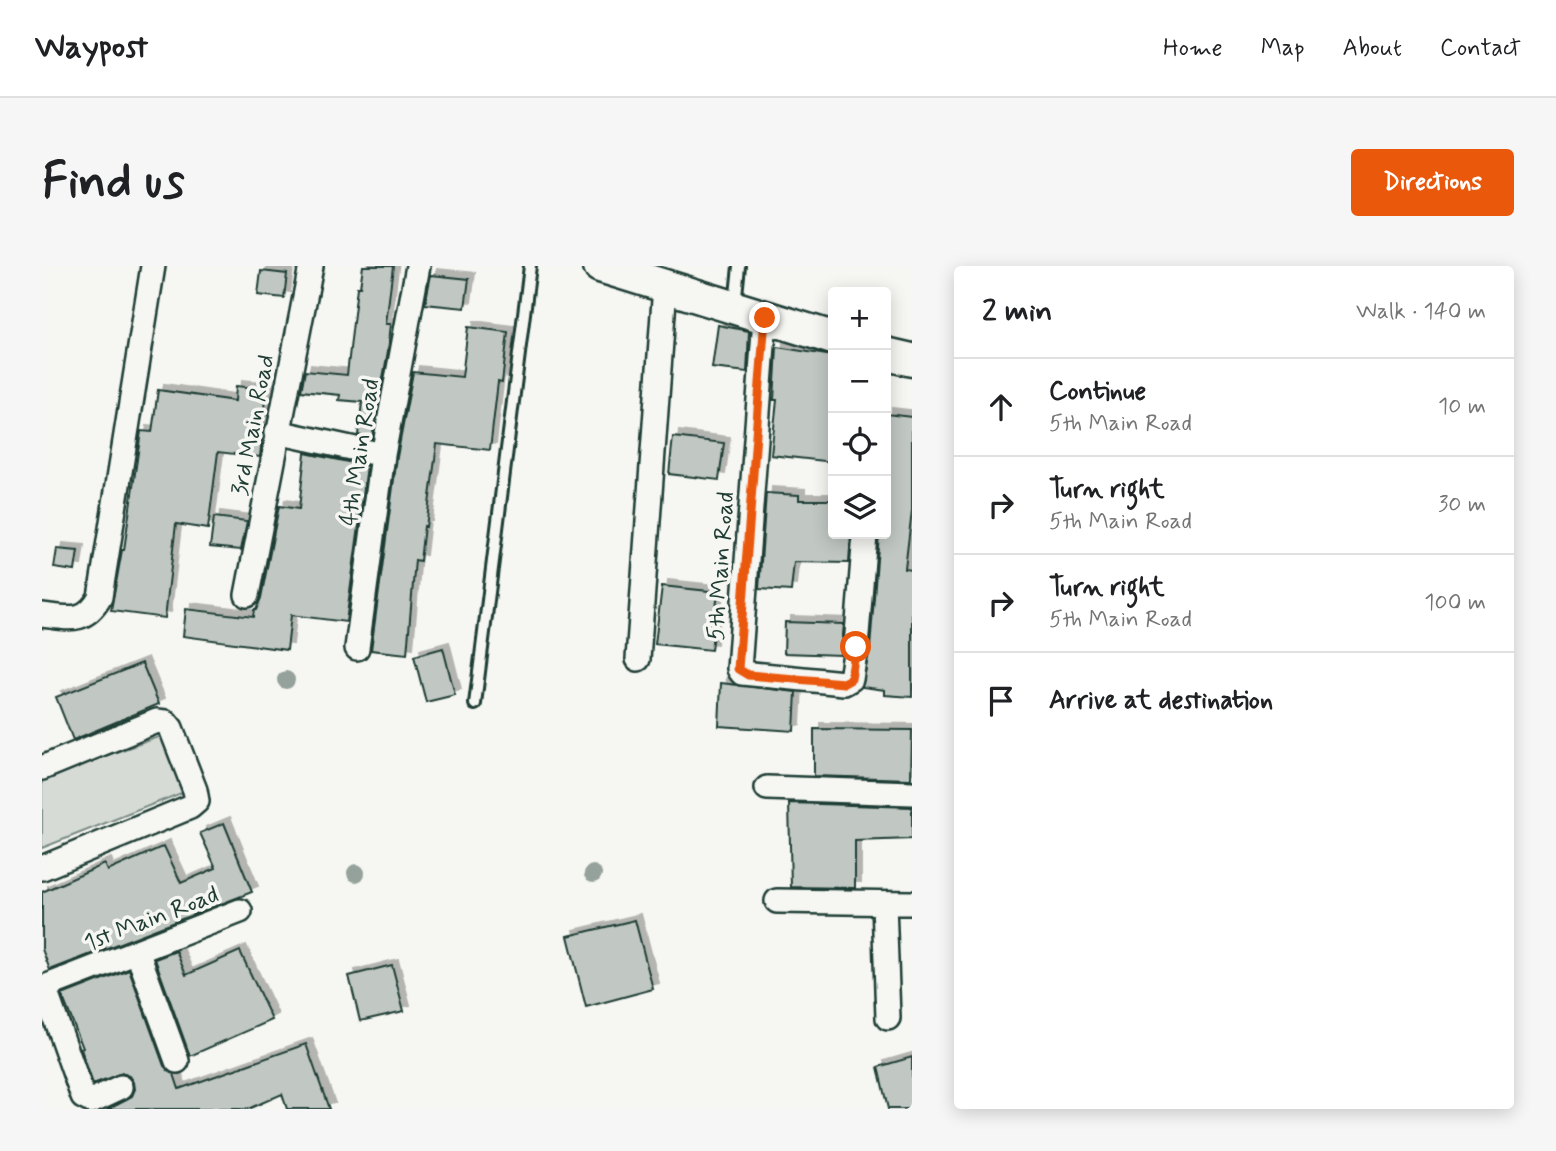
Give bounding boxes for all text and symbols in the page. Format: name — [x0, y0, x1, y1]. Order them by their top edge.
text: Waypost — [35, 26, 148, 70]
text: Home — [1163, 33, 1223, 64]
text: Map — [1261, 33, 1305, 64]
text: About — [1343, 33, 1402, 64]
text: Contact — [1440, 33, 1521, 64]
button: Directions — [1351, 149, 1514, 216]
text: Find us — [42, 150, 185, 215]
map controls — [828, 287, 891, 539]
button: + — [828, 287, 891, 350]
text: 2 min — [982, 292, 1052, 331]
text: Walk · 140 m — [1356, 297, 1486, 327]
route end — [749, 302, 780, 333]
button: − — [828, 350, 891, 413]
street label: 3rd Main Road — [225, 352, 282, 499]
text: Continue — [1049, 375, 1146, 409]
street label: 4th Main Road — [334, 376, 387, 528]
icon: ahead — [982, 388, 1020, 426]
text: 10 m — [1438, 392, 1486, 422]
text: 5th Main Road — [1049, 409, 1192, 439]
button: locate — [828, 413, 891, 476]
text: Turn right — [1049, 473, 1165, 507]
button: layers — [828, 476, 891, 539]
icon: right — [982, 486, 1020, 524]
text: 30 m — [1438, 490, 1486, 520]
street label: 5th Main Road — [701, 491, 742, 642]
text: 5th Main Road — [1049, 507, 1192, 537]
text: Turn right — [1049, 571, 1165, 605]
icon: right — [982, 584, 1020, 622]
text: 100 m — [1424, 588, 1486, 618]
text: 5th Main Road — [1049, 605, 1192, 635]
route start — [840, 631, 871, 662]
icon: arrive — [982, 682, 1020, 720]
text: Arrive at destination — [1049, 684, 1273, 718]
street label: 1st Main Road — [80, 880, 223, 959]

